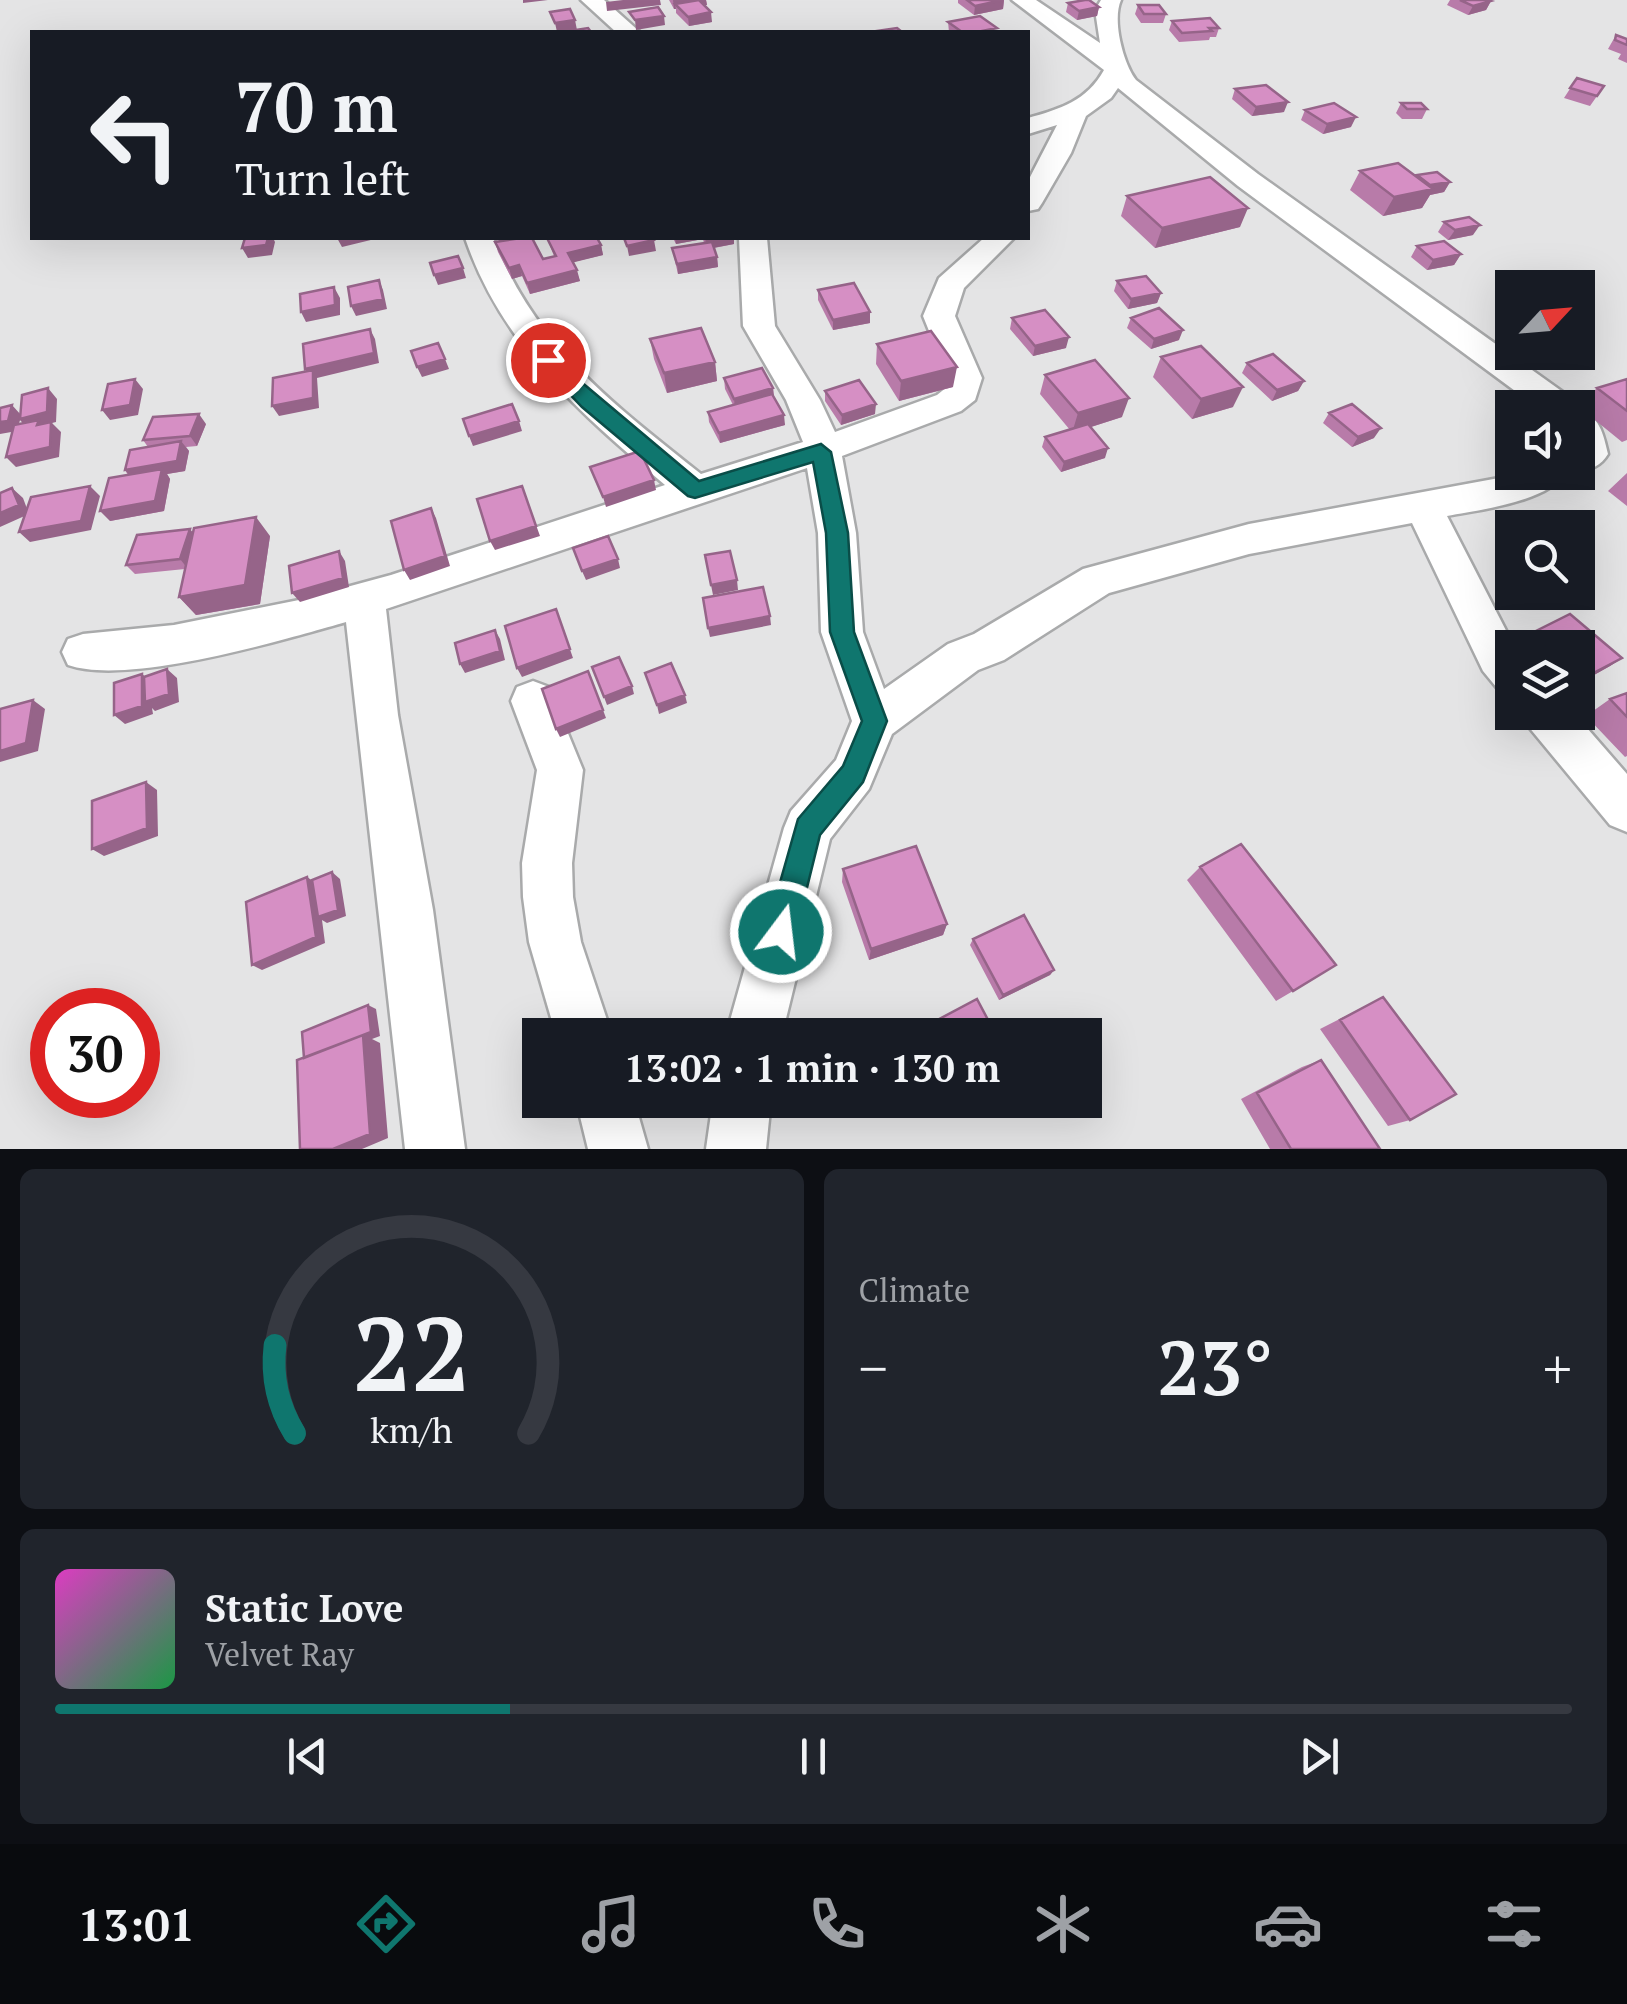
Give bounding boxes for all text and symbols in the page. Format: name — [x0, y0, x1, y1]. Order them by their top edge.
text: 70 m — [235, 59, 398, 152]
icon: left — [70, 70, 200, 200]
text: Turn left — [235, 148, 410, 208]
north arrow — [1495, 270, 1595, 370]
map controls — [1495, 270, 1595, 730]
pin — [506, 318, 591, 403]
icon: arrive — [521, 333, 576, 388]
button: sound — [1495, 390, 1595, 490]
button: search — [1495, 510, 1595, 610]
button: layers — [1495, 630, 1595, 730]
position arrow — [729, 880, 833, 984]
speed limit sign: 30 — [30, 988, 160, 1118]
text: 13:02 · 1 min · 130 m — [624, 1043, 1000, 1093]
text: Climate — [859, 1269, 970, 1311]
text: 22 — [353, 1283, 471, 1421]
text: 23° — [1157, 1317, 1273, 1416]
text: − — [859, 1331, 888, 1404]
text: + — [1543, 1331, 1572, 1404]
text: km/h — [370, 1406, 453, 1453]
text: Static Love — [205, 1583, 403, 1633]
text: Velvet Ray — [205, 1633, 354, 1675]
icon: previous — [280, 1729, 335, 1784]
icon: pause — [786, 1729, 841, 1784]
icon: next — [1292, 1729, 1347, 1784]
icon: directions — [351, 1889, 421, 1959]
icon: music — [576, 1889, 646, 1959]
icon: phone — [802, 1889, 872, 1959]
icon: climate — [1028, 1889, 1098, 1959]
icon: car — [1253, 1889, 1323, 1959]
icon: filters — [1479, 1889, 1549, 1959]
text: 13:01 — [78, 1894, 195, 1954]

